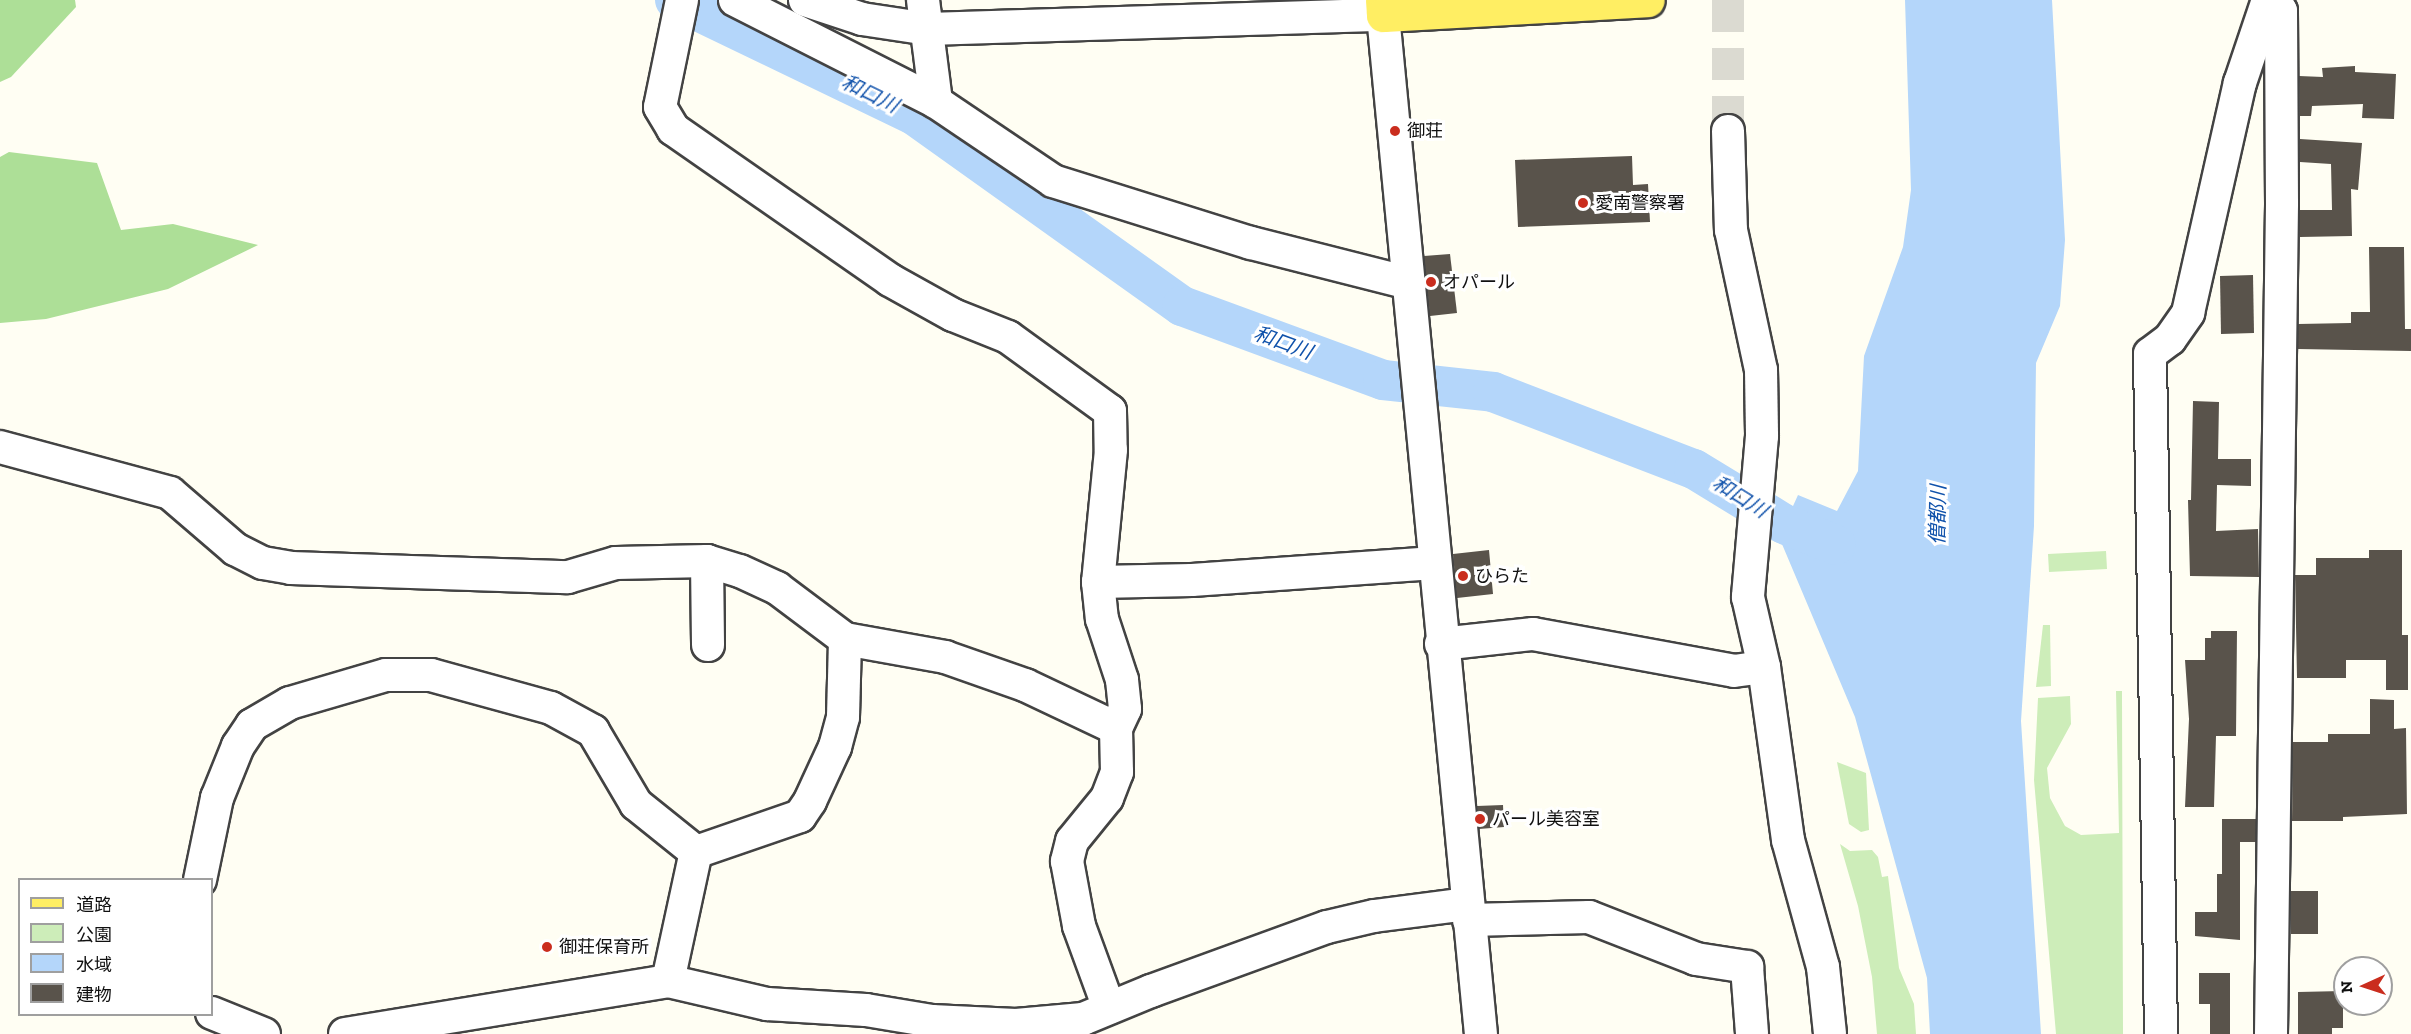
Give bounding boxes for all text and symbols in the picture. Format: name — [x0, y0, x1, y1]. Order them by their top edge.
water label: 和口川 — [838, 70, 902, 118]
place label: 御荘 — [1407, 120, 1443, 142]
marker: 御荘 — [1388, 124, 1402, 138]
place label: 愛南警察署 — [1595, 192, 1685, 214]
marker: 愛南警察署 — [1576, 196, 1590, 210]
place label: オパール — [1443, 271, 1515, 293]
marker: オパール — [1424, 275, 1438, 289]
water label: 和口川 — [1251, 321, 1315, 365]
water label: 和口川 — [1708, 471, 1772, 523]
water label: 僧都川 — [1925, 485, 1951, 545]
place label: ひらた — [1475, 565, 1529, 587]
marker: ひらた — [1456, 569, 1470, 583]
place label: パール美容室 — [1492, 808, 1600, 830]
marker: パール美容室 — [1473, 812, 1487, 826]
legend — [18, 878, 213, 1016]
text: 道路 — [76, 894, 112, 916]
text: 公園 — [76, 924, 112, 946]
place label: 御荘保育所 — [559, 936, 649, 958]
marker: 御荘保育所 — [540, 940, 554, 954]
text: 水域 — [76, 954, 112, 976]
north arrow — [2333, 956, 2393, 1016]
text: N — [2337, 980, 2356, 993]
text: 建物 — [76, 984, 112, 1006]

